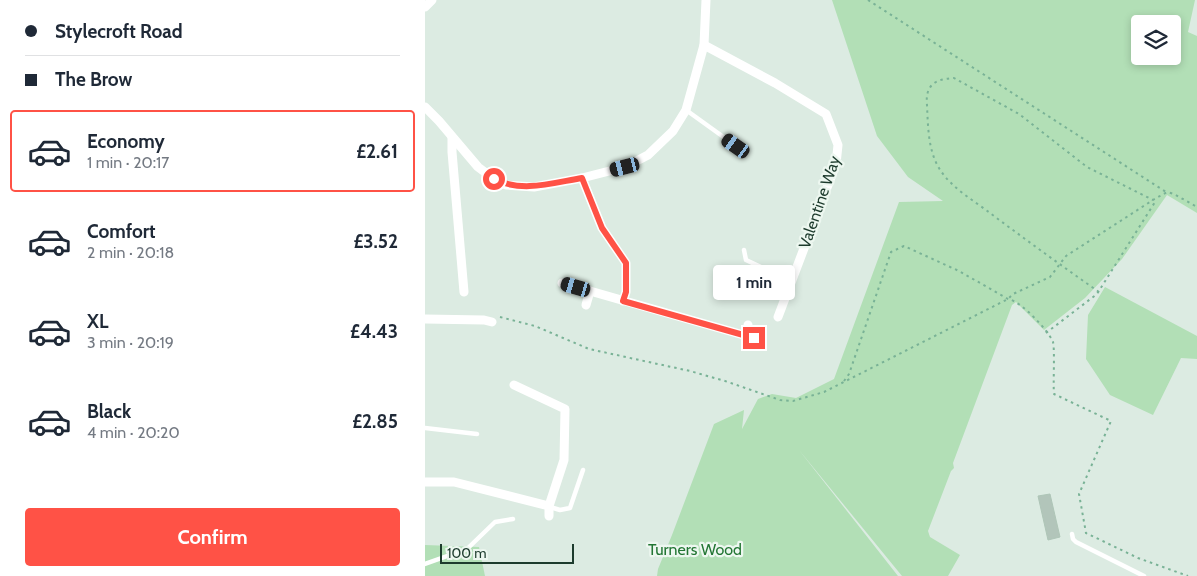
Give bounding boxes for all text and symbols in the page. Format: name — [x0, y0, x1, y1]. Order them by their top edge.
map controls — [1131, 15, 1181, 65]
button: layers — [1131, 15, 1181, 65]
text: Stylecroft Road — [55, 20, 183, 43]
text: The Brow — [55, 68, 132, 91]
icon: car — [27, 129, 72, 174]
text: Economy — [87, 130, 165, 153]
car — [719, 131, 752, 161]
text: £2.61 — [356, 140, 398, 163]
text: 1 min · 20:17 — [87, 153, 169, 172]
street label: Valentine Way — [795, 153, 844, 251]
car — [608, 156, 641, 178]
route start — [483, 168, 505, 190]
icon: car — [27, 219, 72, 264]
text: Comfort — [87, 220, 156, 243]
text: £3.52 — [353, 230, 398, 253]
text: 2 min · 20:18 — [87, 243, 174, 262]
callout: 1 min — [713, 266, 795, 300]
text: 1 min — [736, 273, 772, 292]
car — [559, 276, 592, 298]
icon: car — [27, 309, 72, 354]
text: XL — [87, 310, 108, 333]
text: £4.43 — [350, 320, 398, 343]
route end — [743, 327, 765, 349]
text: 3 min · 20:19 — [87, 333, 174, 352]
icon: car — [27, 399, 72, 444]
text: Black — [87, 400, 131, 423]
text: £2.85 — [352, 410, 398, 433]
text: 4 min · 20:20 — [87, 423, 180, 442]
button: Confirm — [25, 508, 400, 566]
park label: Turners Wood — [648, 540, 742, 559]
scale bar — [440, 541, 574, 564]
text: 100 m — [447, 544, 487, 562]

